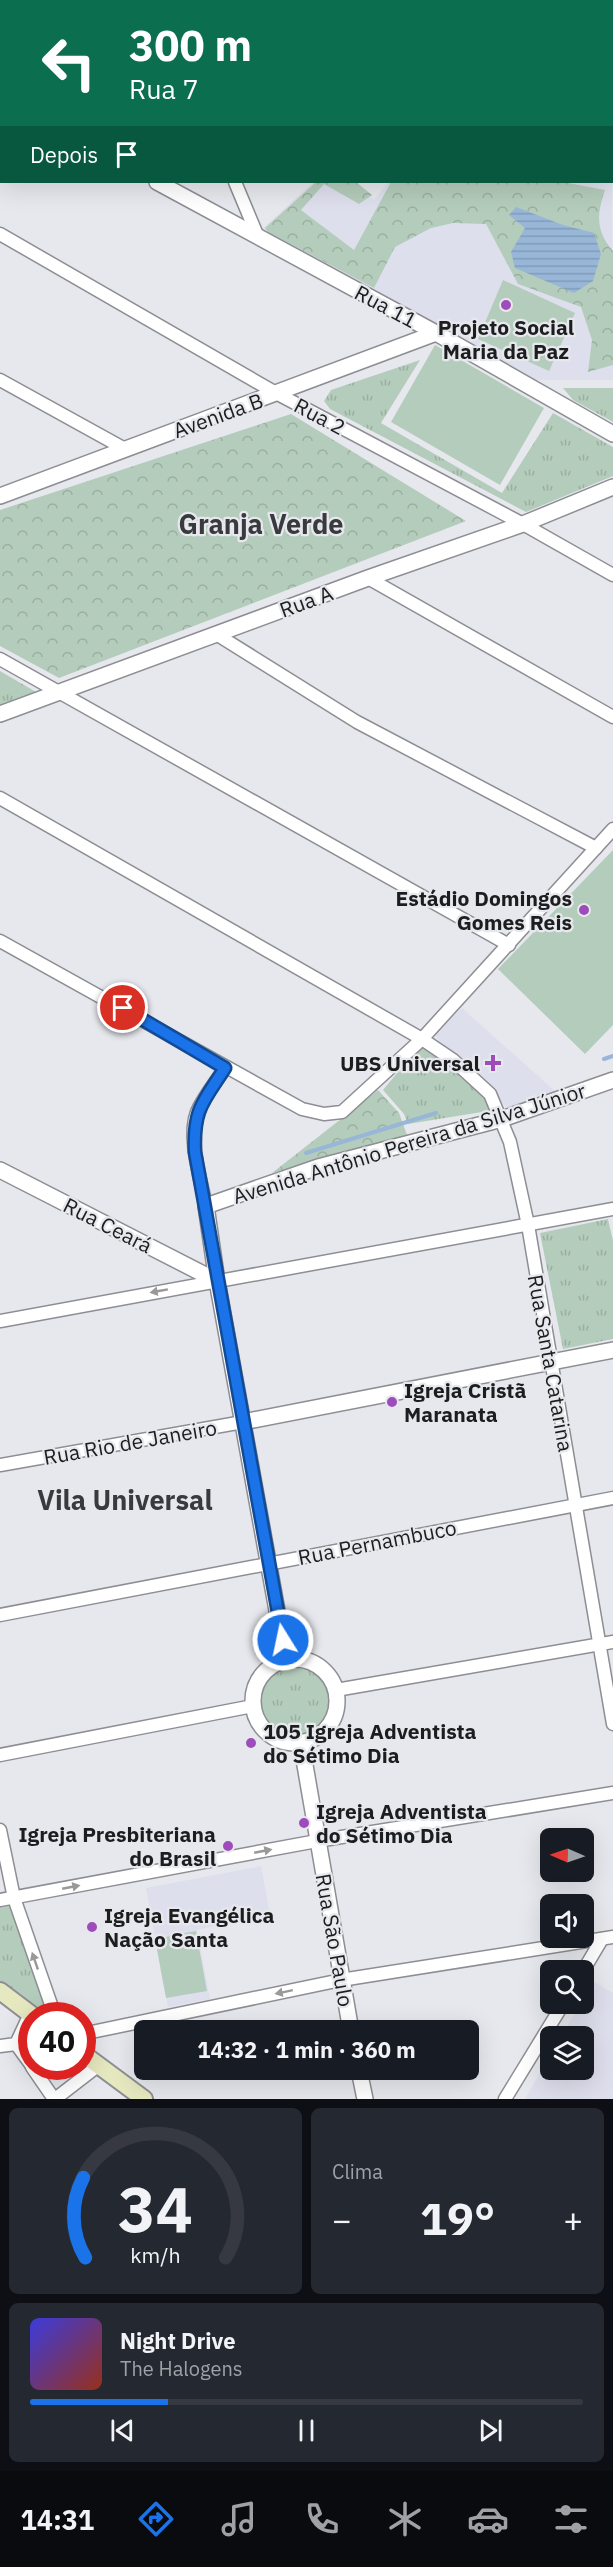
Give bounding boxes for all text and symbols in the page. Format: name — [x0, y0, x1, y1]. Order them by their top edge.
text: 300 m — [129, 18, 252, 73]
icon: left — [30, 24, 108, 102]
text: Rua 7 — [129, 71, 199, 106]
icon: arrive — [110, 138, 143, 171]
text: Depois — [30, 140, 98, 169]
street label: Rua 11 — [350, 278, 422, 334]
marker: Projeto Social Maria da Paz — [499, 298, 513, 312]
place label: Projeto Social Maria da Paz — [438, 313, 574, 365]
street label: Avenida B — [169, 386, 267, 444]
street label: Rua 2 — [290, 391, 350, 441]
district label: Granja Verde — [178, 506, 344, 541]
street label: Rua A — [275, 578, 337, 624]
place label: Estádio Domingos Gomes Reis — [396, 884, 572, 936]
marker: Estádio Domingos Gomes Reis — [577, 903, 591, 917]
pin — [97, 982, 148, 1033]
icon: arrive — [106, 991, 139, 1024]
place label: UBS Universal — [340, 1049, 480, 1077]
marker: UBS Universal — [484, 1054, 502, 1072]
street label: Avenida Antônio Pereira da Silva Júnior — [229, 1076, 589, 1210]
street label: Rua Ceará — [59, 1191, 157, 1259]
street label: Rua Santa Catarina — [522, 1272, 580, 1454]
one-way arrow — [150, 1287, 169, 1296]
place label: Igreja Cristã Maranata — [404, 1376, 526, 1428]
marker: Igreja Cristã Maranata — [385, 1395, 399, 1409]
street label: Rua Rio de Janeiro — [41, 1413, 219, 1471]
district label: Vila Universal — [37, 1482, 213, 1517]
street label: Rua Pernambuco — [295, 1513, 459, 1571]
position arrow — [251, 1608, 315, 1672]
place label: 105 Igreja Adventista do Sétimo Dia — [263, 1717, 477, 1769]
marker: 105 Igreja Adventista do Sétimo Dia — [244, 1736, 258, 1750]
place label: Igreja Adventista do Sétimo Dia — [316, 1797, 487, 1849]
marker: Igreja Adventista do Sétimo Dia — [297, 1816, 311, 1830]
place label: Igreja Presbiteriana do Brasil — [18, 1820, 216, 1872]
north arrow — [540, 1828, 594, 1882]
map controls — [540, 1828, 594, 2080]
marker: Igreja Presbiteriana do Brasil — [221, 1839, 235, 1853]
one-way arrow — [253, 1846, 272, 1855]
street label: Rua São Paulo — [310, 1871, 360, 2009]
one-way arrow — [62, 1882, 81, 1891]
button: sound — [540, 1894, 594, 1948]
place label: Igreja Evangélica Nação Santa — [104, 1901, 275, 1953]
marker: Igreja Evangélica Nação Santa — [85, 1920, 99, 1934]
one-way arrow — [30, 1952, 40, 1970]
button: search — [540, 1960, 594, 2014]
one-way arrow — [275, 1987, 293, 1997]
speed limit sign: 40 — [18, 2002, 96, 2080]
button: layers — [540, 2026, 594, 2080]
text: 14:32 · 1 min · 360 m — [197, 2035, 416, 2064]
text: Clima — [332, 2158, 383, 2185]
text: 34 — [118, 2168, 193, 2249]
text: 19° — [420, 2189, 495, 2247]
text: − — [332, 2198, 352, 2241]
text: + — [563, 2198, 583, 2241]
text: km/h — [130, 2241, 181, 2269]
text: Night Drive — [120, 2326, 236, 2355]
text: The Halogens — [120, 2355, 242, 2382]
icon: previous — [106, 2414, 139, 2447]
icon: pause — [290, 2414, 323, 2447]
icon: next — [474, 2414, 507, 2447]
icon: directions — [135, 2498, 177, 2540]
icon: music — [218, 2498, 260, 2540]
icon: phone — [301, 2498, 343, 2540]
icon: climate — [384, 2498, 426, 2540]
icon: car — [467, 2498, 509, 2540]
icon: filters — [550, 2498, 592, 2540]
text: 14:31 — [21, 2502, 94, 2537]

